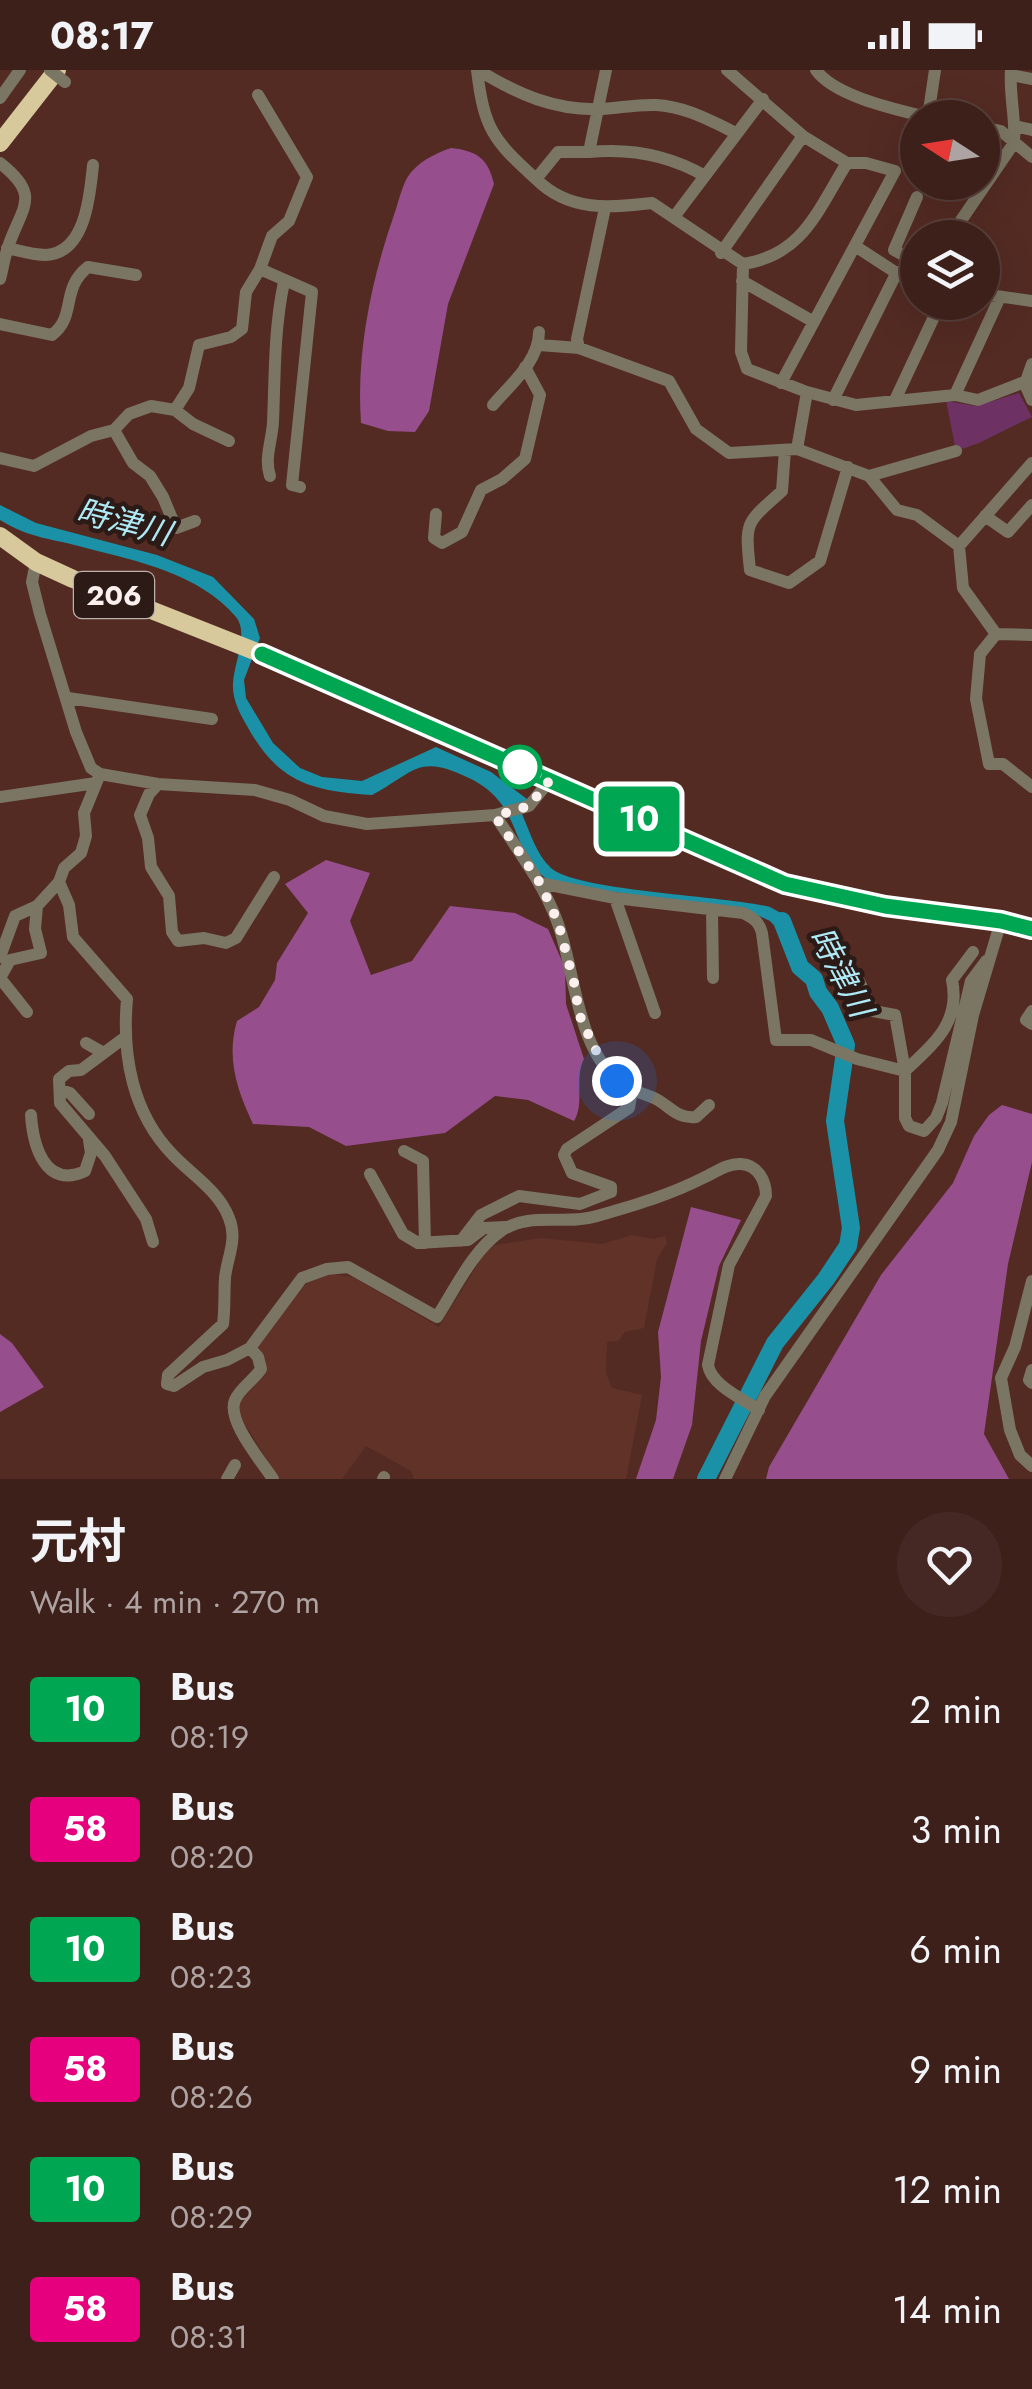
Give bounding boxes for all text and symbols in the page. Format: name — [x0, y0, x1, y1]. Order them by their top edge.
text: 08:17 — [50, 8, 153, 63]
north arrow — [900, 100, 1000, 200]
map controls — [900, 100, 1000, 320]
button: layers — [900, 220, 1000, 320]
water label: 時津川 — [72, 487, 179, 557]
road number: 206 — [74, 572, 154, 618]
unlabelled marker — [499, 746, 541, 788]
line badge: 10 — [594, 786, 684, 852]
text: 10 — [619, 794, 660, 844]
water label: 時津川 — [798, 919, 885, 1028]
your location — [592, 1056, 642, 1106]
text: 元村 — [30, 1507, 126, 1576]
button: heart — [897, 1512, 1002, 1617]
text: Walk · 4 min · 270 m — [30, 1579, 320, 1625]
text: Bus — [170, 1659, 234, 1714]
text: 2 min — [910, 1682, 1002, 1737]
text: 10 — [65, 1684, 106, 1734]
text: 08:19 — [170, 1714, 249, 1760]
text: Bus — [170, 1779, 234, 1834]
text: 3 min — [910, 1802, 1002, 1857]
text: 58 — [63, 1804, 107, 1854]
text: 08:20 — [170, 1834, 254, 1880]
text: Bus — [170, 1899, 234, 1954]
text: 6 min — [909, 1922, 1002, 1977]
text: 10 — [65, 1924, 106, 1974]
text: 08:23 — [170, 1954, 252, 2000]
text: Bus — [170, 2019, 234, 2074]
text: 9 min — [909, 2042, 1002, 2097]
text: 58 — [63, 2044, 107, 2094]
text: 08:26 — [170, 2074, 253, 2120]
text: Bus — [170, 2139, 234, 2194]
text: 12 min — [892, 2162, 1002, 2217]
text: 10 — [65, 2164, 106, 2214]
text: 08:29 — [170, 2194, 253, 2240]
text: Bus — [170, 2259, 234, 2314]
text: 14 min — [892, 2282, 1002, 2337]
text: 58 — [63, 2284, 107, 2334]
text: 08:31 — [170, 2314, 248, 2360]

